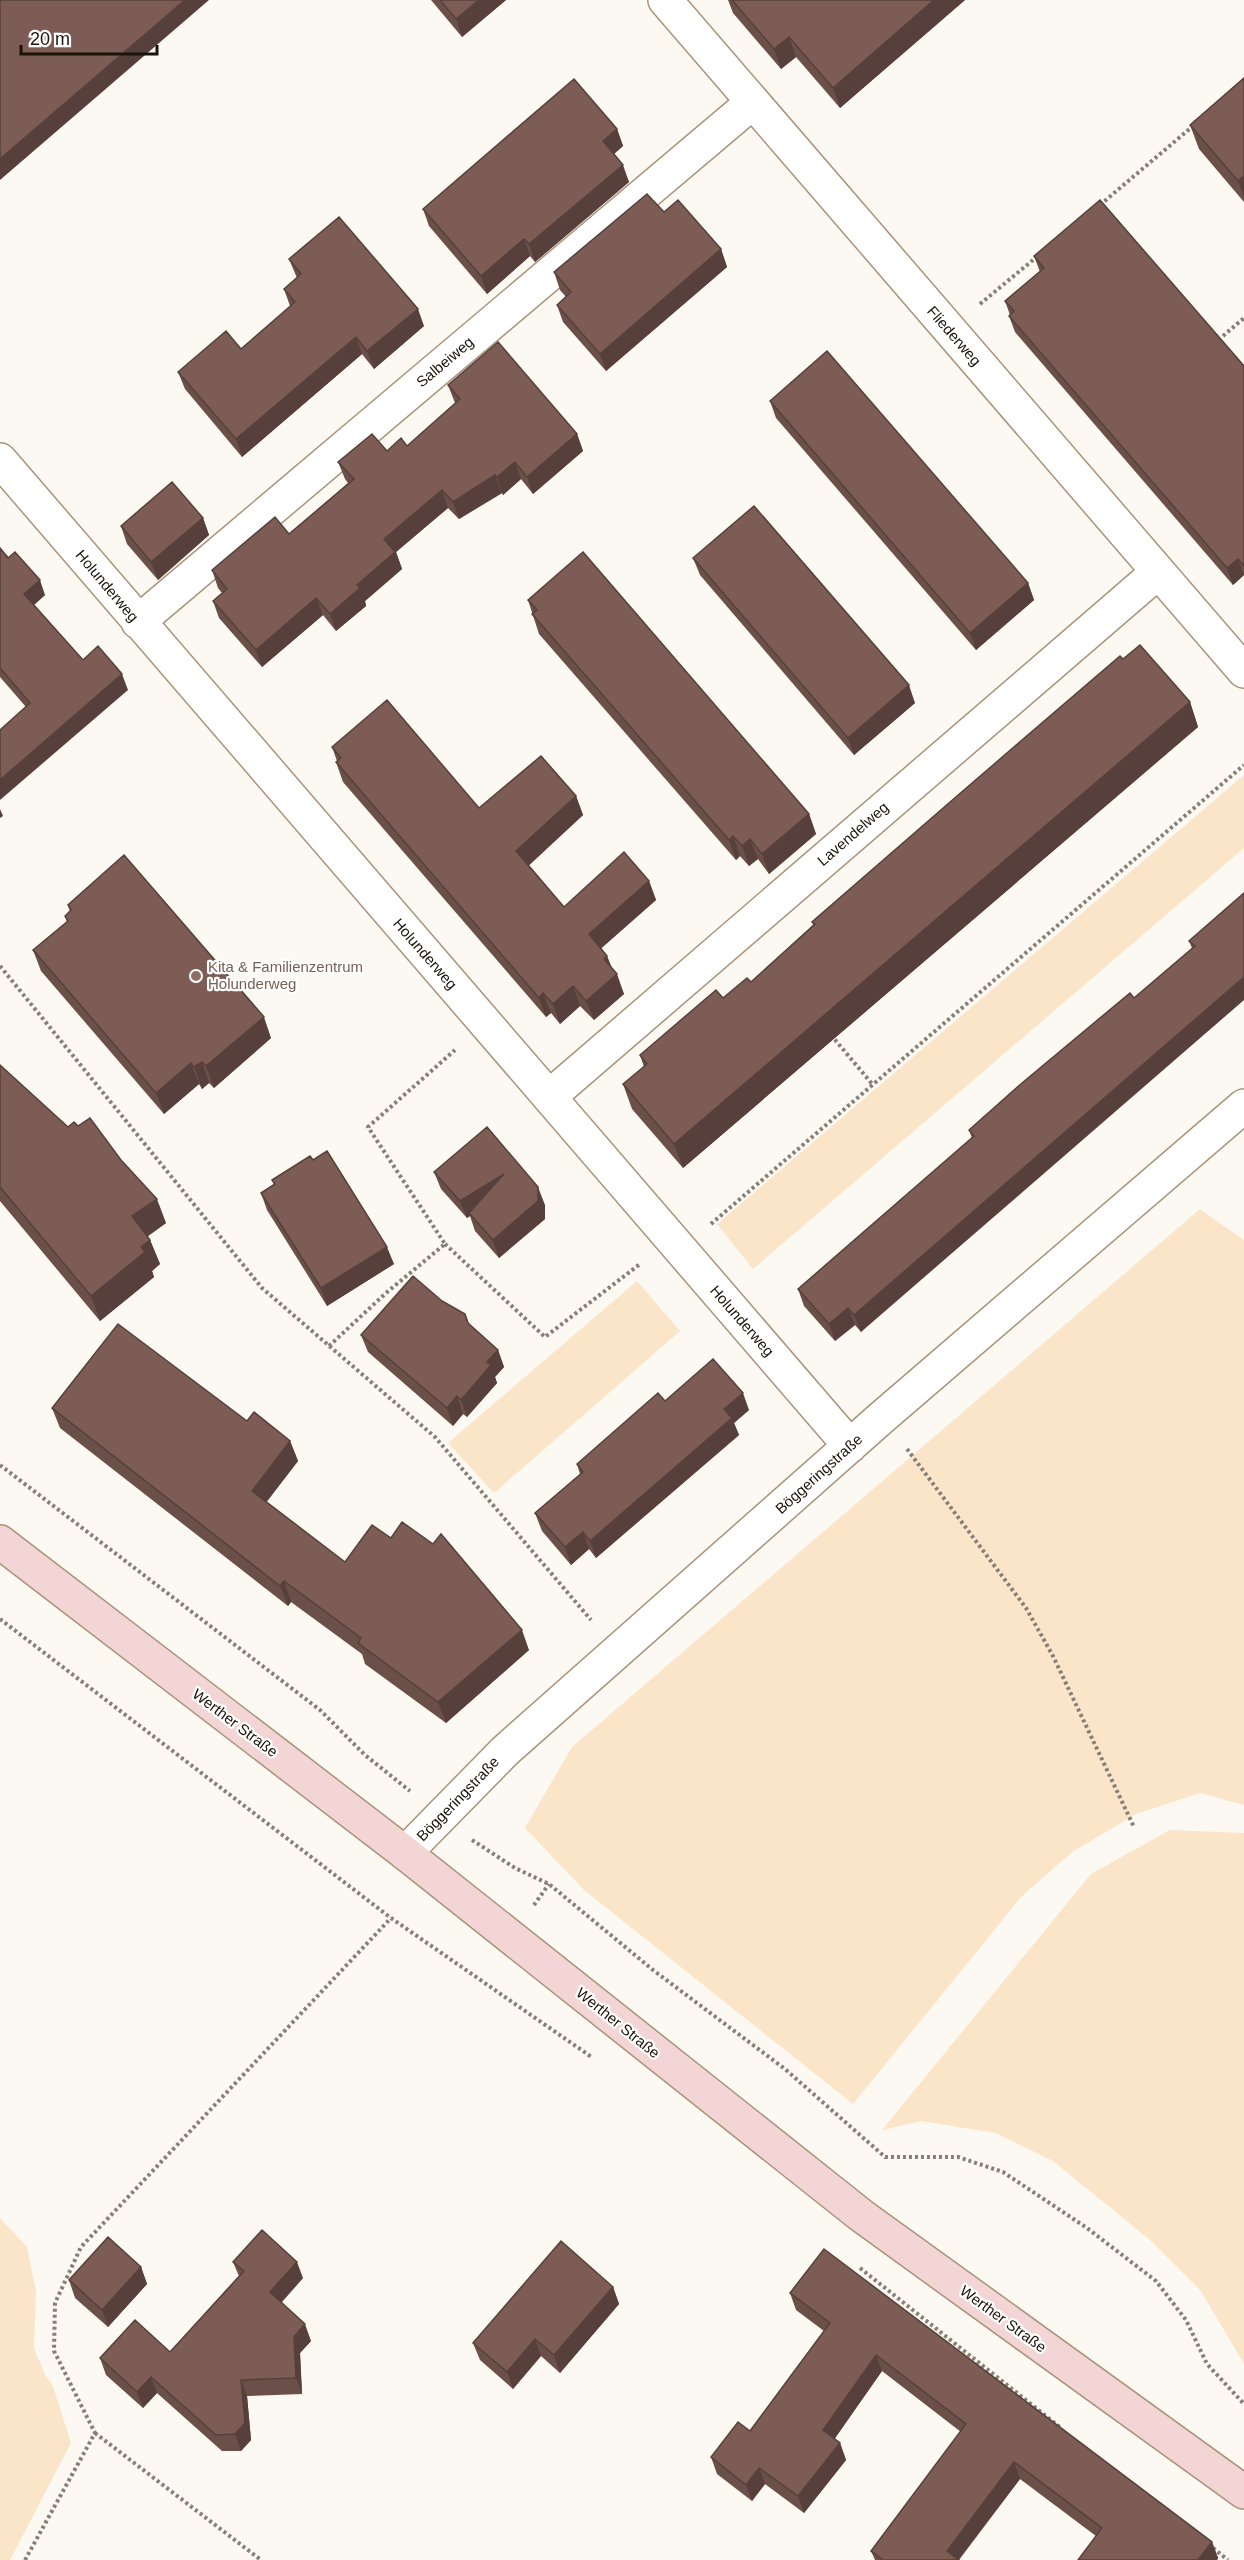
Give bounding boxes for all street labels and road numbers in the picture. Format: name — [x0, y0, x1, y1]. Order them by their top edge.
street label: Fliederweg — [924, 302, 985, 369]
street label: Salbeiweg — [413, 333, 477, 390]
street label: Holunderweg — [72, 546, 142, 625]
street label: Lavendelweg — [814, 798, 892, 869]
street label: Holunderweg — [390, 915, 461, 993]
street label: Holunderweg — [707, 1282, 778, 1360]
street label: Böggeringstraße — [772, 1430, 866, 1517]
street label: Werther Straße — [189, 1685, 281, 1760]
street label: Böggeringstraße — [413, 1753, 502, 1844]
street label: Werther Straße — [573, 1984, 663, 2061]
street label: Werther Straße — [957, 2282, 1050, 2356]

